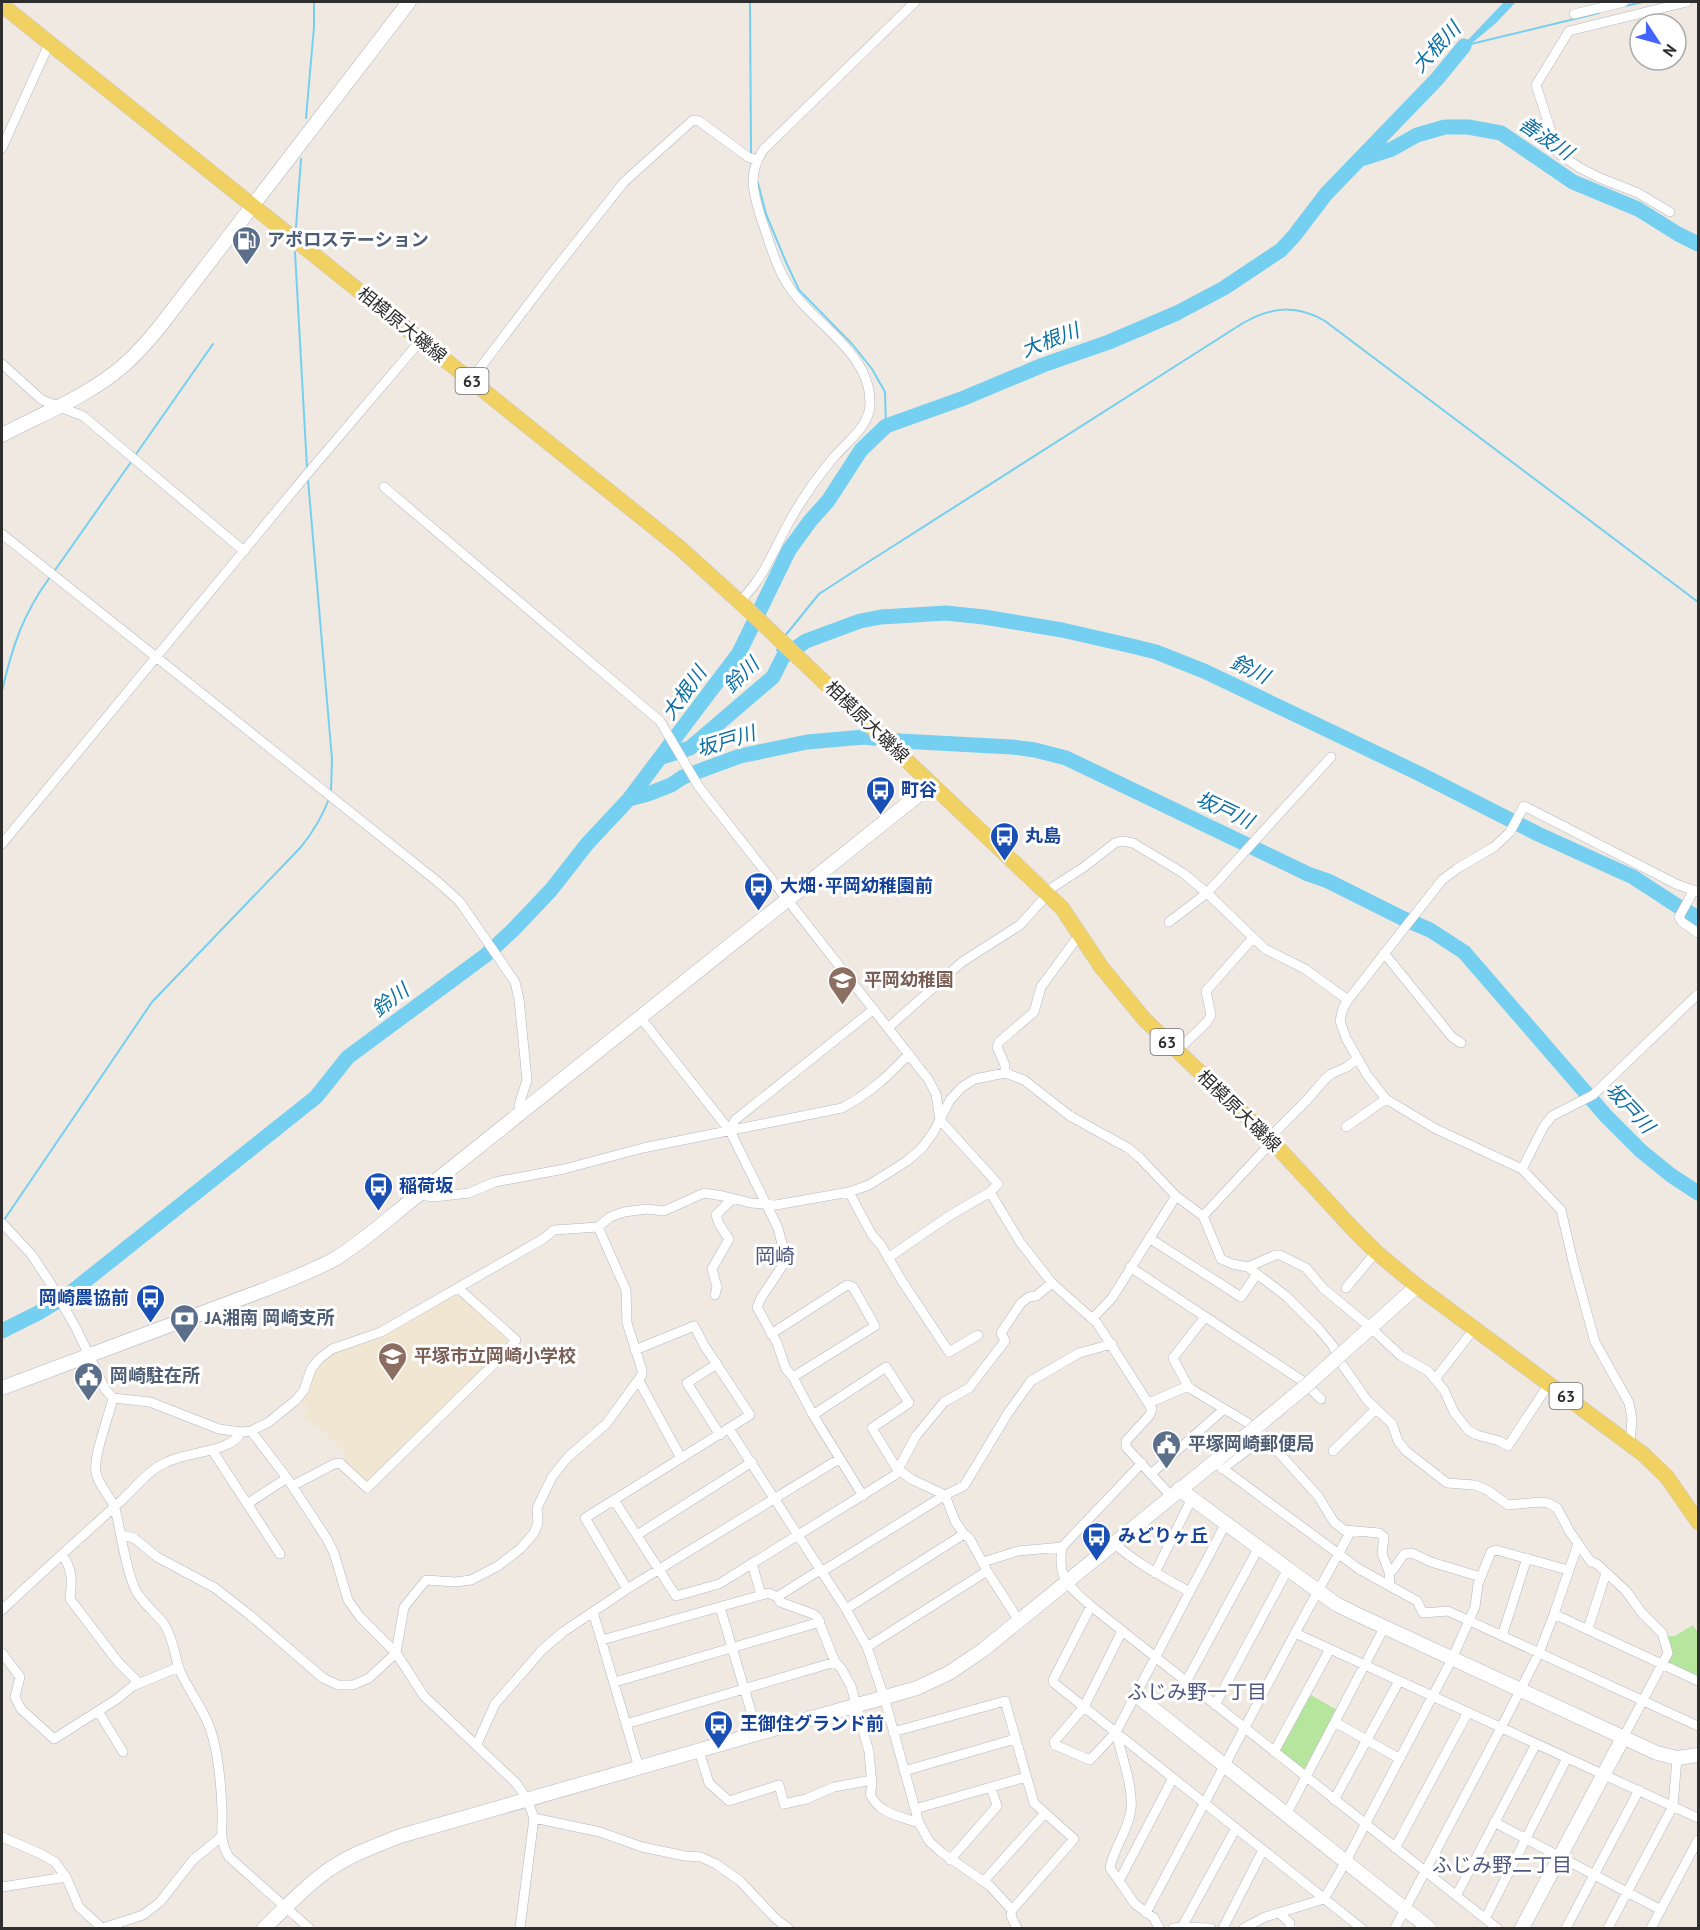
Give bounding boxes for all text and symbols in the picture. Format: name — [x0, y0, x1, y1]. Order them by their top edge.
north arrow — [1628, 12, 1688, 72]
water label: 大根川 — [1406, 15, 1467, 78]
text: N — [1659, 41, 1681, 61]
water label: 善波川 — [1514, 110, 1580, 167]
fuel station icon: アポロステーション — [230, 224, 262, 266]
place label: アポロステーション — [267, 228, 429, 251]
street label: 相模原大磯線 — [353, 282, 452, 368]
water label: 大根川 — [1017, 316, 1085, 363]
road number: 63 — [456, 368, 488, 394]
water label: 鈴川 — [1226, 649, 1275, 690]
water label: 鈴川 — [718, 650, 766, 698]
water label: 大根川 — [656, 659, 713, 725]
street label: 相模原大磯線 — [821, 676, 914, 767]
water label: 坂戸川 — [694, 719, 760, 762]
bus stop icon: 町谷 — [864, 774, 896, 816]
place label: 町谷 — [901, 778, 937, 801]
water label: 坂戸川 — [1192, 786, 1259, 835]
bus stop icon: 丸島 — [988, 820, 1020, 862]
place label: 丸島 — [1025, 824, 1061, 847]
bus stop icon: 大畑･平岡幼稚園前 — [743, 870, 775, 912]
place label: 大畑･平岡幼稚園前 — [780, 874, 933, 897]
school or university icon: 平岡幼稚園 — [827, 964, 859, 1006]
place label: 平岡幼稚園 — [864, 968, 954, 991]
water label: 鈴川 — [366, 976, 415, 1022]
road number: 63 — [1150, 1029, 1184, 1055]
street label: 相模原大磯線 — [1193, 1065, 1286, 1156]
water label: 坂戸川 — [1600, 1077, 1661, 1140]
bus stop icon: 稲荷坂 — [362, 1170, 394, 1212]
place label: 稲荷坂 — [399, 1174, 454, 1197]
district label: 岡崎 — [755, 1243, 795, 1269]
bus stop icon: 岡崎農協前 — [134, 1282, 166, 1324]
place label: 岡崎農協前 — [39, 1286, 129, 1309]
bank icon: JA湘南 岡崎支所 — [168, 1302, 200, 1344]
place label: JA湘南 岡崎支所 — [204, 1306, 334, 1329]
school or university icon: 平塚市立岡崎小学校 — [377, 1340, 409, 1382]
place label: 平塚市立岡崎小学校 — [414, 1344, 576, 1367]
public building icon: 岡崎駐在所 — [73, 1360, 105, 1402]
place label: 岡崎駐在所 — [110, 1364, 200, 1387]
road number: 63 — [1550, 1383, 1582, 1409]
public building icon: 平塚岡崎郵便局 — [1151, 1428, 1183, 1470]
place label: 平塚岡崎郵便局 — [1188, 1432, 1314, 1455]
bus stop icon: みどりヶ丘 — [1081, 1520, 1113, 1562]
place label: みどりヶ丘 — [1118, 1524, 1208, 1547]
district label: ふじみ野一丁目 — [1127, 1679, 1267, 1705]
bus stop icon: 王御住グランド前 — [703, 1708, 735, 1750]
place label: 王御住グランド前 — [740, 1712, 884, 1735]
district label: ふじみ野二丁目 — [1432, 1852, 1572, 1878]

